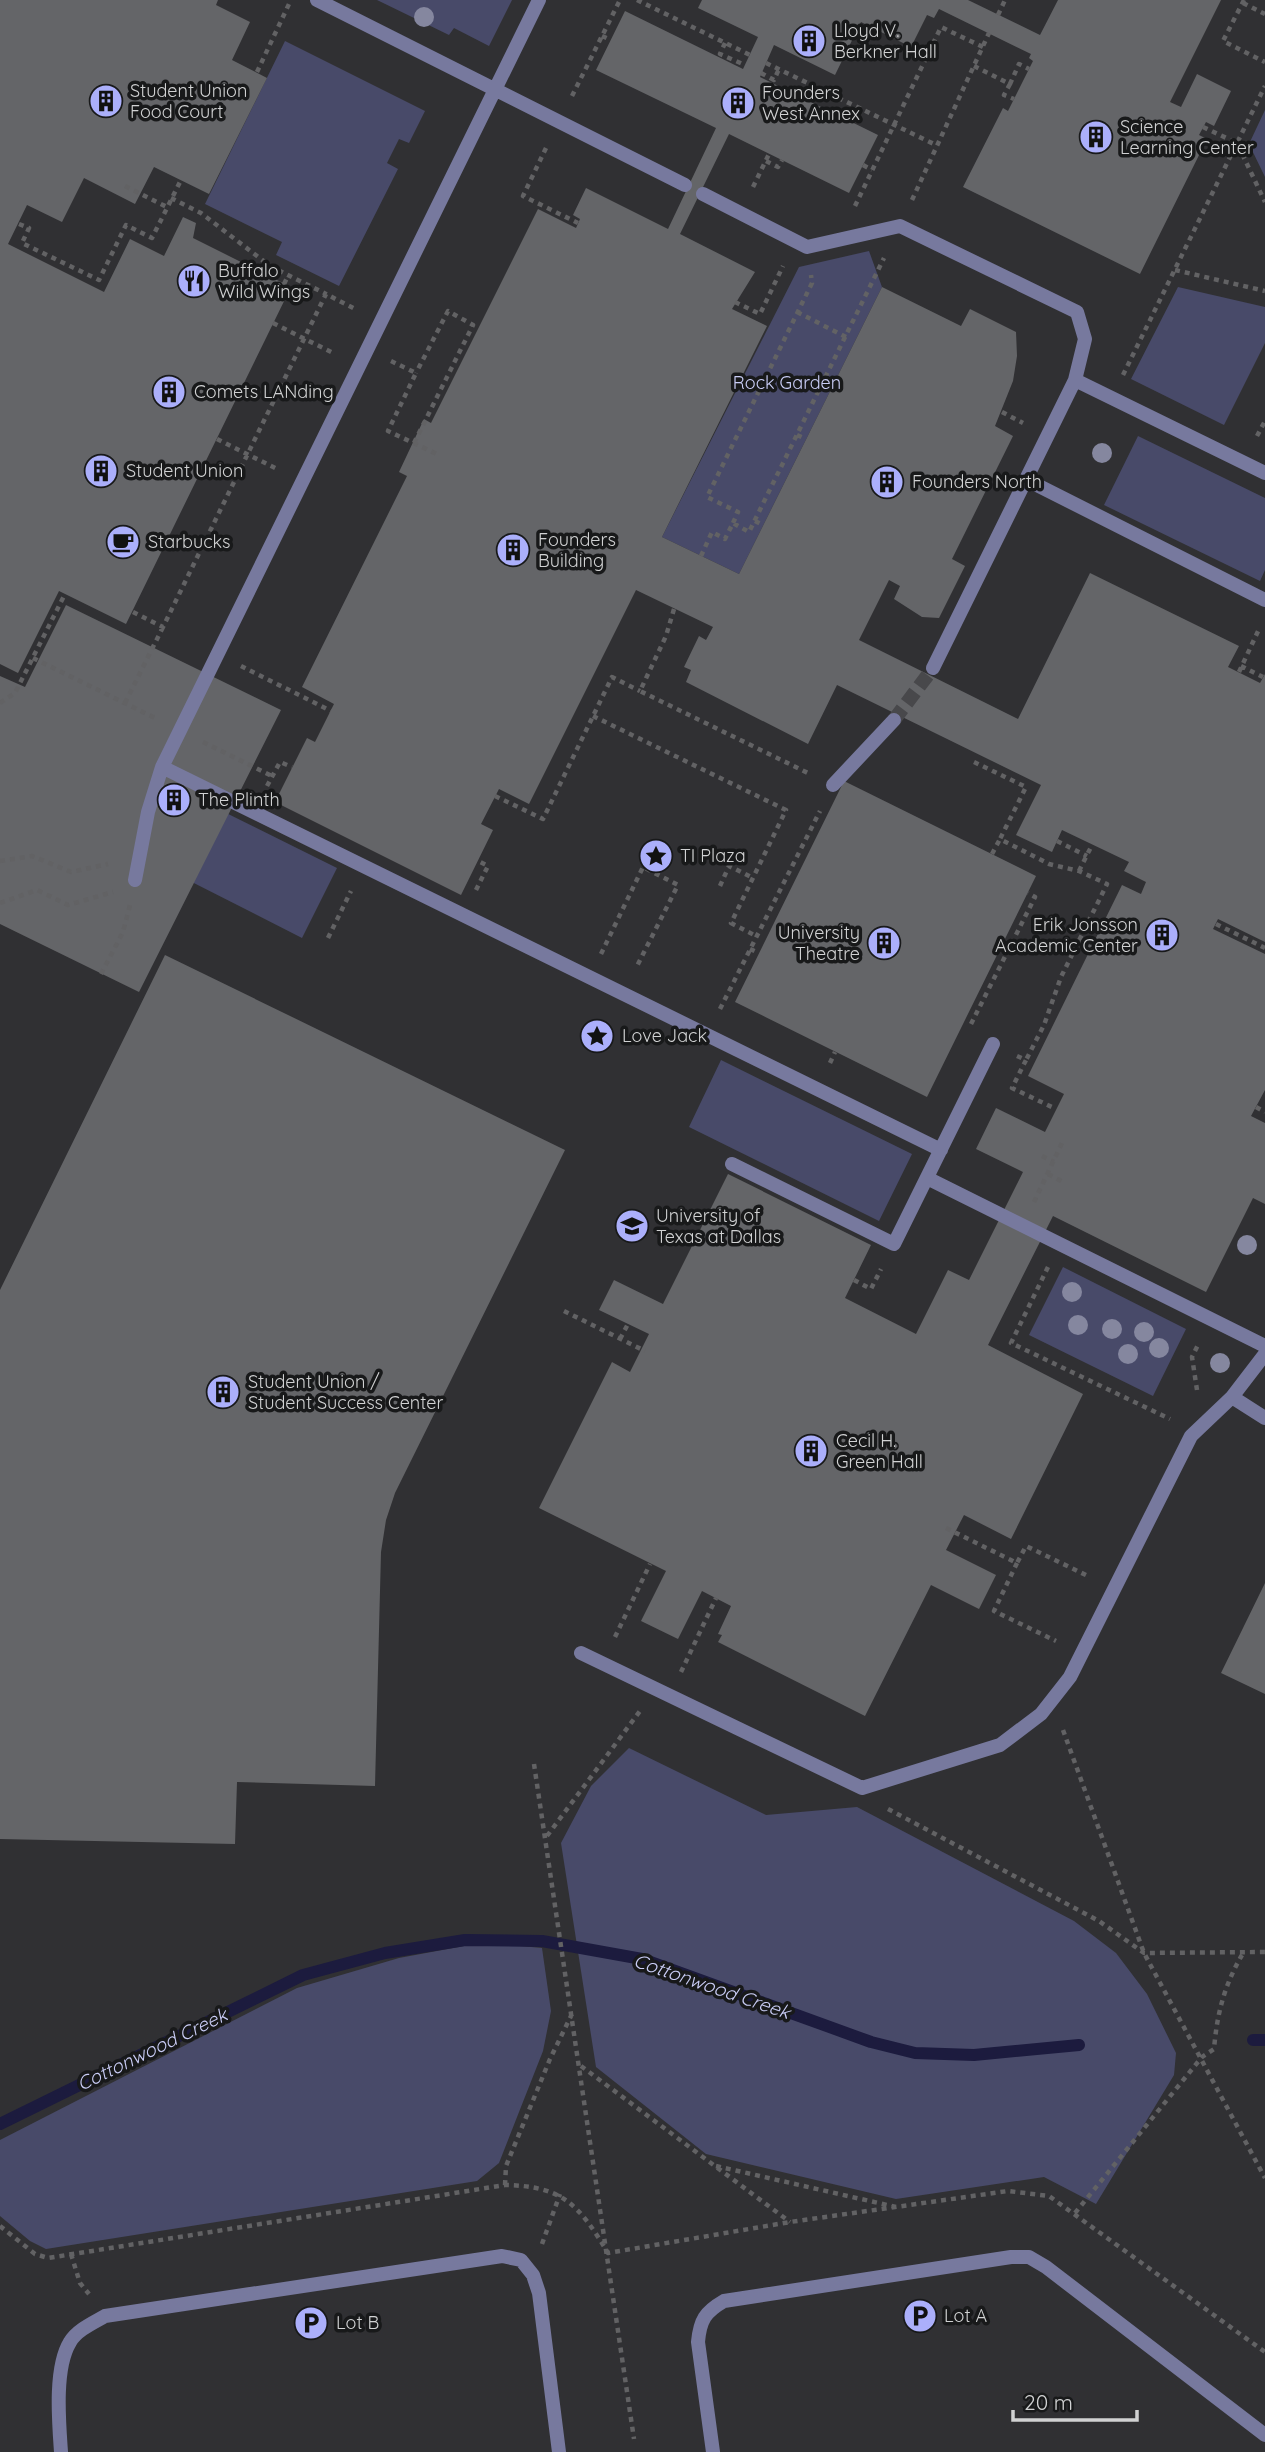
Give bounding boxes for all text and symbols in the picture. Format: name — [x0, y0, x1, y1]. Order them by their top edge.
place label: Lloyd V. Berkner Hall — [834, 19, 937, 63]
building icon: Lloyd V. Berkner Hall — [790, 22, 828, 60]
place label: Student Union Food Court — [130, 79, 247, 123]
place label: Founders West Annex — [762, 81, 860, 125]
building icon: Student Union Food Court — [87, 82, 125, 120]
building icon: Founders West Annex — [719, 84, 757, 122]
place label: Science Learning Center — [1120, 115, 1254, 159]
building icon: Science Learning Center — [1077, 118, 1115, 156]
place label: Buffalo Wild Wings — [218, 259, 310, 303]
restaurant icon: Buffalo Wild Wings — [175, 262, 213, 300]
park label: Rock Garden — [733, 371, 841, 394]
building icon: Comets LANding — [150, 373, 188, 411]
place label: Comets LANding — [194, 380, 334, 403]
building icon: Student Union — [82, 452, 120, 490]
place label: Student Union — [126, 459, 243, 482]
building icon: Founders North — [868, 463, 906, 501]
place label: Founders North — [912, 470, 1042, 493]
cafe icon: Starbucks — [104, 523, 142, 561]
place label: Founders Building — [538, 528, 616, 572]
place label: Starbucks — [148, 530, 231, 553]
building icon: Founders Building — [494, 531, 532, 569]
building icon: The Plinth — [155, 781, 193, 819]
place label: The Plinth — [198, 788, 280, 811]
place icon: TI Plaza — [637, 837, 675, 875]
place label: TI Plaza — [680, 844, 746, 867]
place label: Erik Jonsson Academic Center — [995, 913, 1138, 957]
building icon: Erik Jonsson Academic Center — [1143, 916, 1181, 954]
place label: University Theatre — [778, 921, 860, 965]
building icon: University Theatre — [865, 924, 903, 962]
place icon: Love Jack — [578, 1017, 616, 1055]
place label: Love Jack — [622, 1024, 707, 1047]
place label: University of Texas at Dallas — [656, 1204, 781, 1248]
school or university icon: University of Texas at Dallas — [613, 1207, 651, 1245]
place label: Student Union / Student Success Center — [248, 1370, 443, 1414]
building icon: Student Union / Student Success Center — [204, 1373, 242, 1411]
place label: Cecil H. Green Hall — [836, 1429, 923, 1473]
building icon: Cecil H. Green Hall — [792, 1432, 830, 1470]
water label: Cottonwood Creek — [631, 1948, 795, 2025]
water label: Cottonwood Creek — [73, 2001, 233, 2096]
parking icon: Lot A — [901, 2297, 939, 2335]
parking icon: Lot B — [292, 2304, 330, 2342]
place label: Lot A — [944, 2304, 987, 2327]
place label: Lot B — [336, 2311, 379, 2334]
scale bar — [1013, 2378, 1137, 2422]
text: 20 m — [1024, 2389, 1073, 2415]

